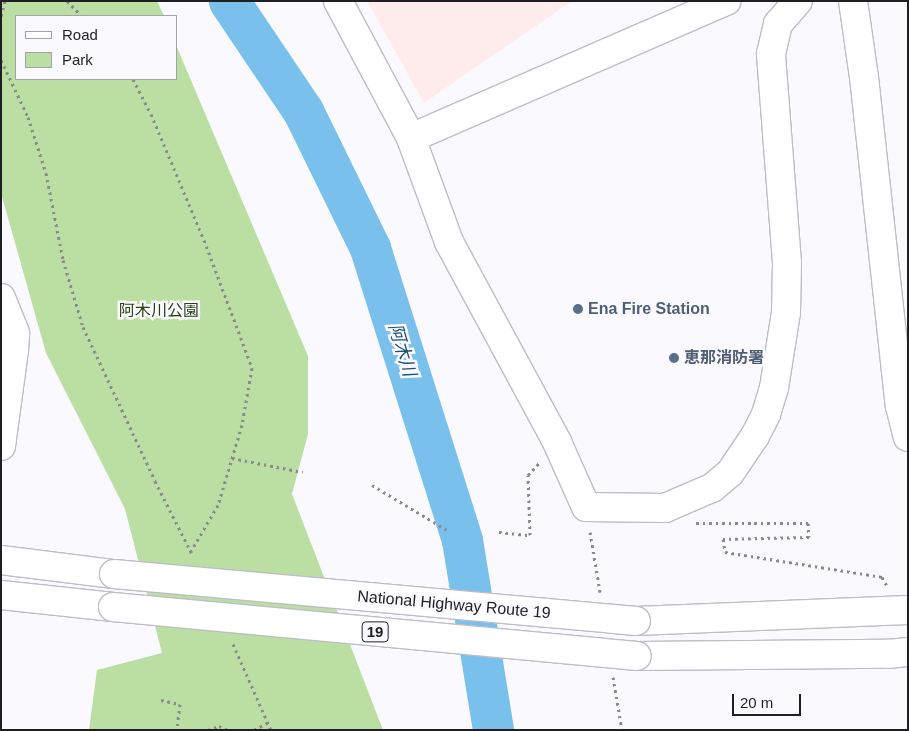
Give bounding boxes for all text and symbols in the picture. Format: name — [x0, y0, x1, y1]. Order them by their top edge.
legend — [15, 15, 178, 80]
text: Road — [62, 26, 98, 43]
text: Park — [62, 51, 93, 68]
place label: Ena Fire Station — [588, 299, 710, 319]
park label: 阿木川公園 — [119, 301, 199, 321]
marker: Ena Fire Station — [572, 303, 584, 315]
water label: 阿木川 — [384, 321, 420, 379]
place label: 恵那消防署 — [684, 348, 764, 368]
marker: 恵那消防署 — [668, 352, 680, 364]
street label: National Highway Route 19 — [357, 587, 551, 623]
road number: 19 — [361, 620, 389, 644]
scale bar — [734, 684, 803, 716]
text: 20 m — [740, 694, 773, 711]

